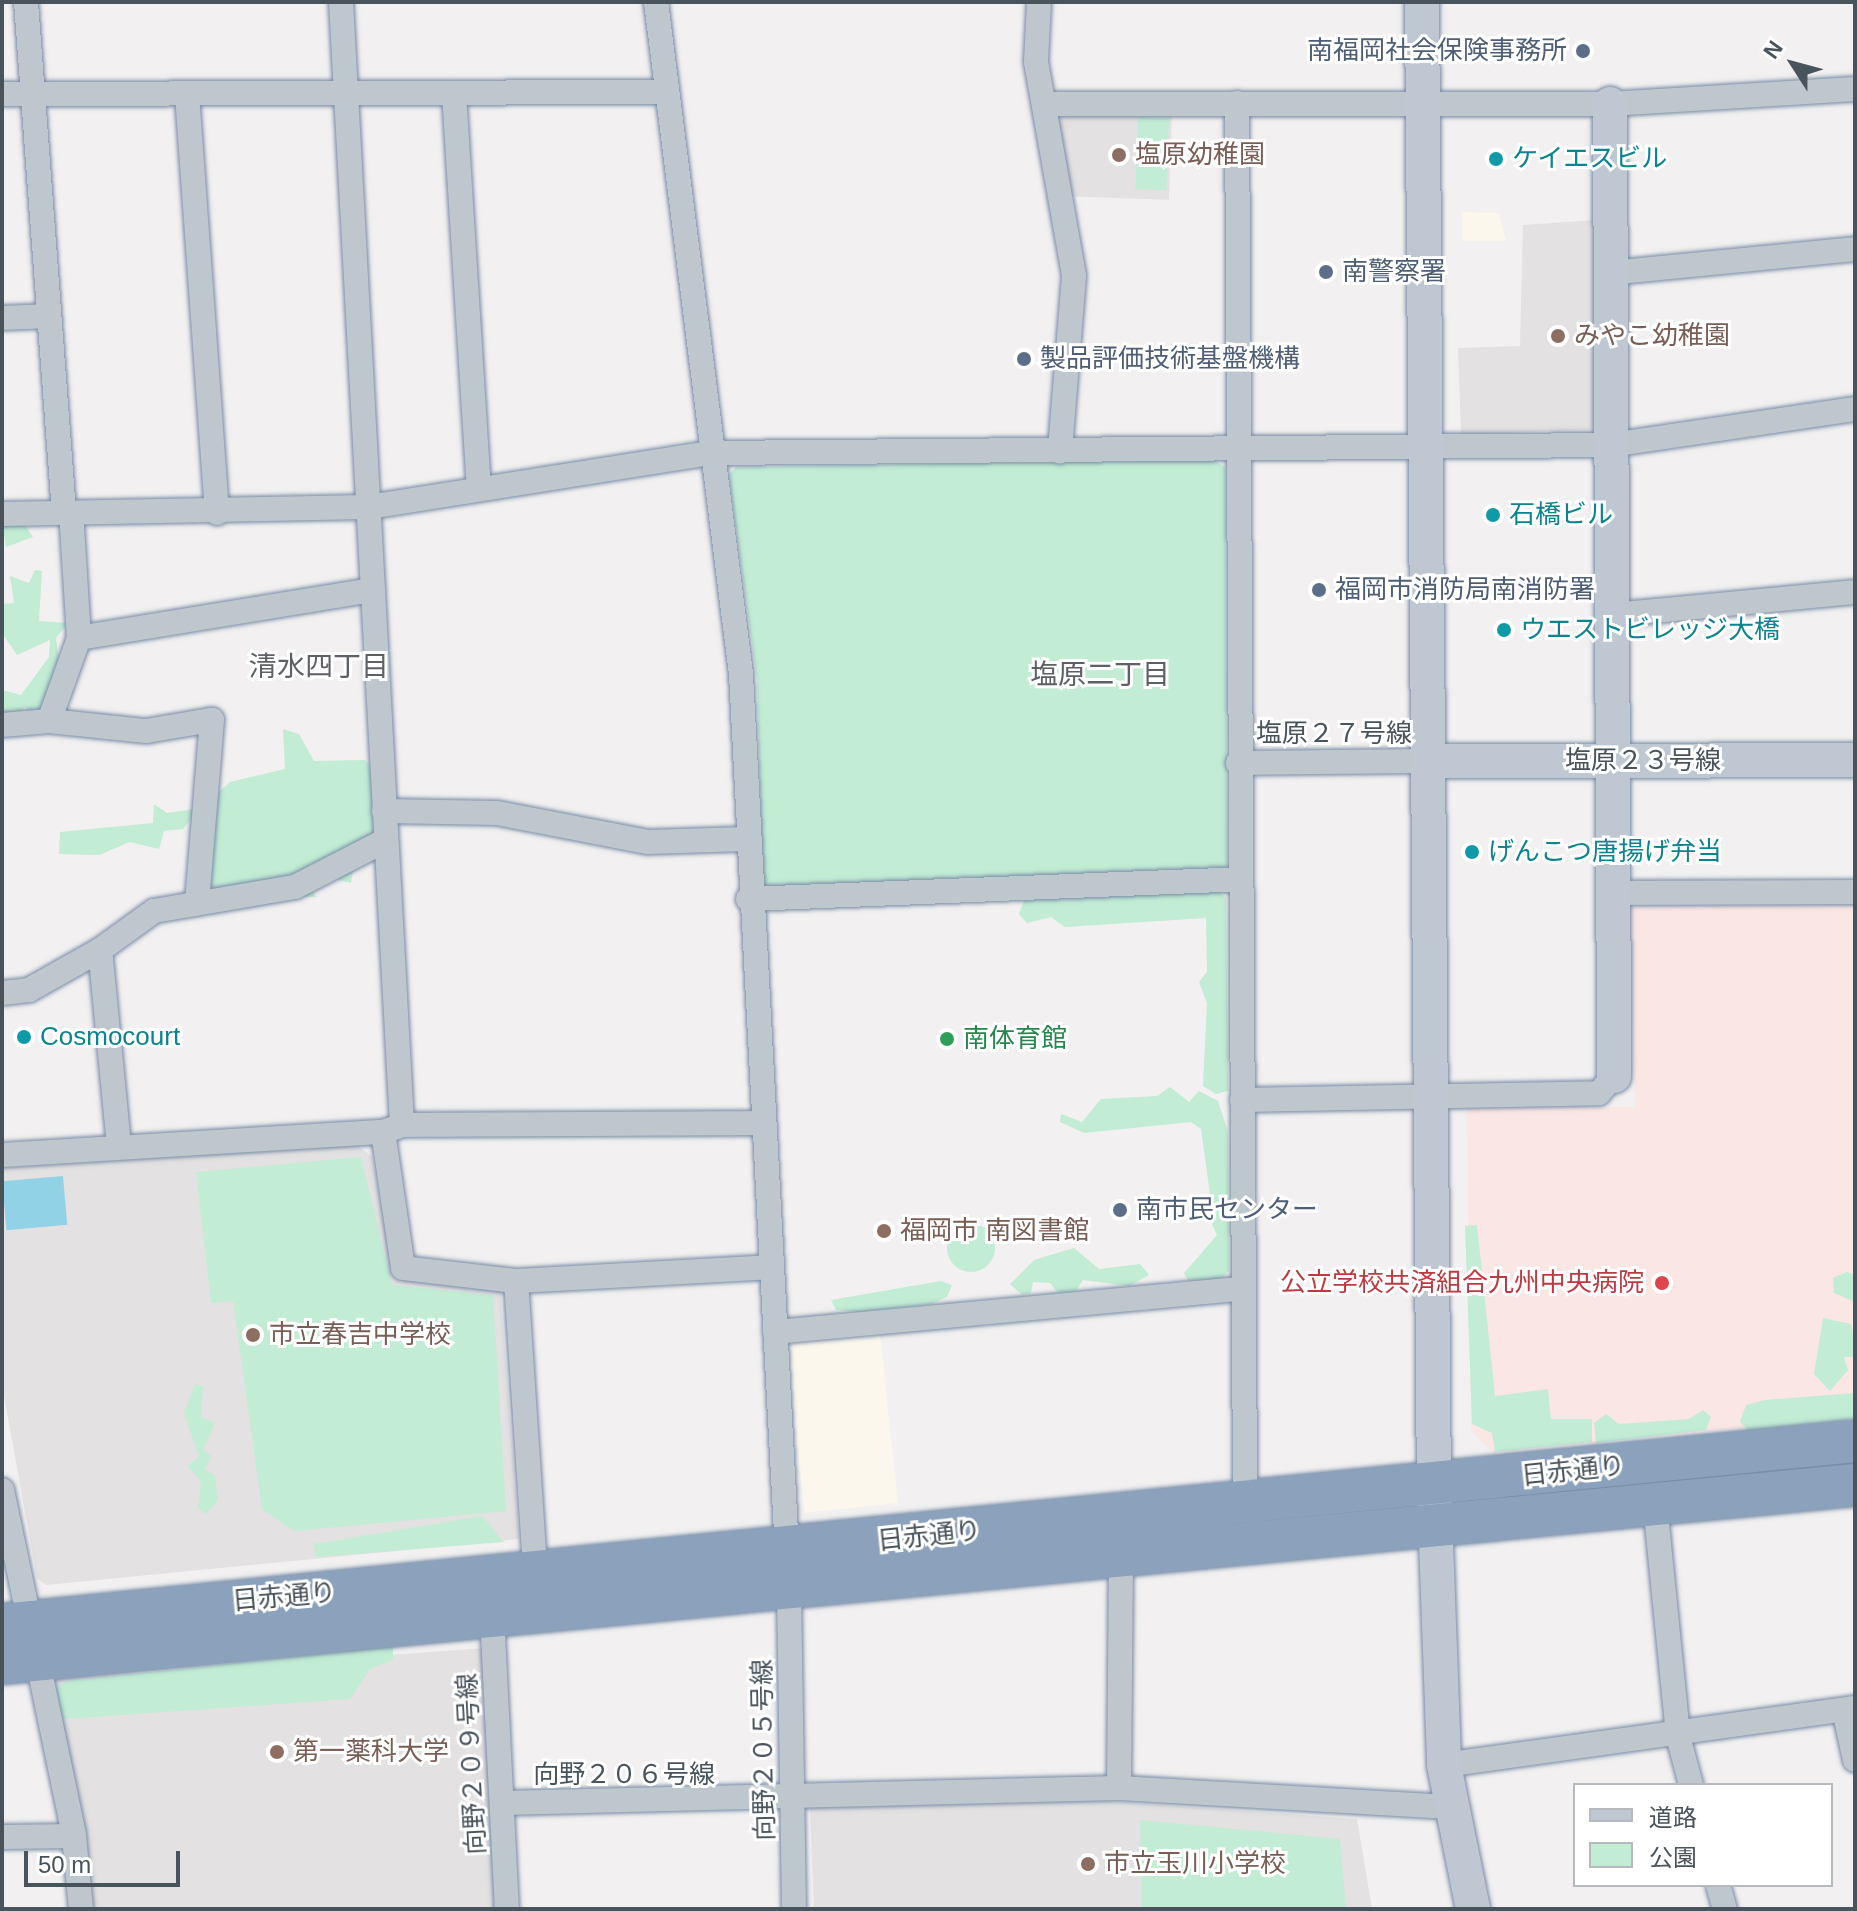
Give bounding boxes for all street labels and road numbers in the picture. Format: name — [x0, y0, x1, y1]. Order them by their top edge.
street label: 塩原２７号線 — [1256, 718, 1412, 750]
street label: 塩原２３号線 — [1565, 745, 1721, 777]
street label: 日赤通り — [1520, 1450, 1626, 1492]
street label: 日赤通り — [876, 1515, 982, 1557]
street label: 日赤通り — [231, 1577, 337, 1617]
street label: 向野２０５号線 — [747, 1659, 781, 1841]
street label: 向野２０９号線 — [452, 1672, 492, 1856]
street label: 向野２０６号線 — [533, 1759, 715, 1791]

